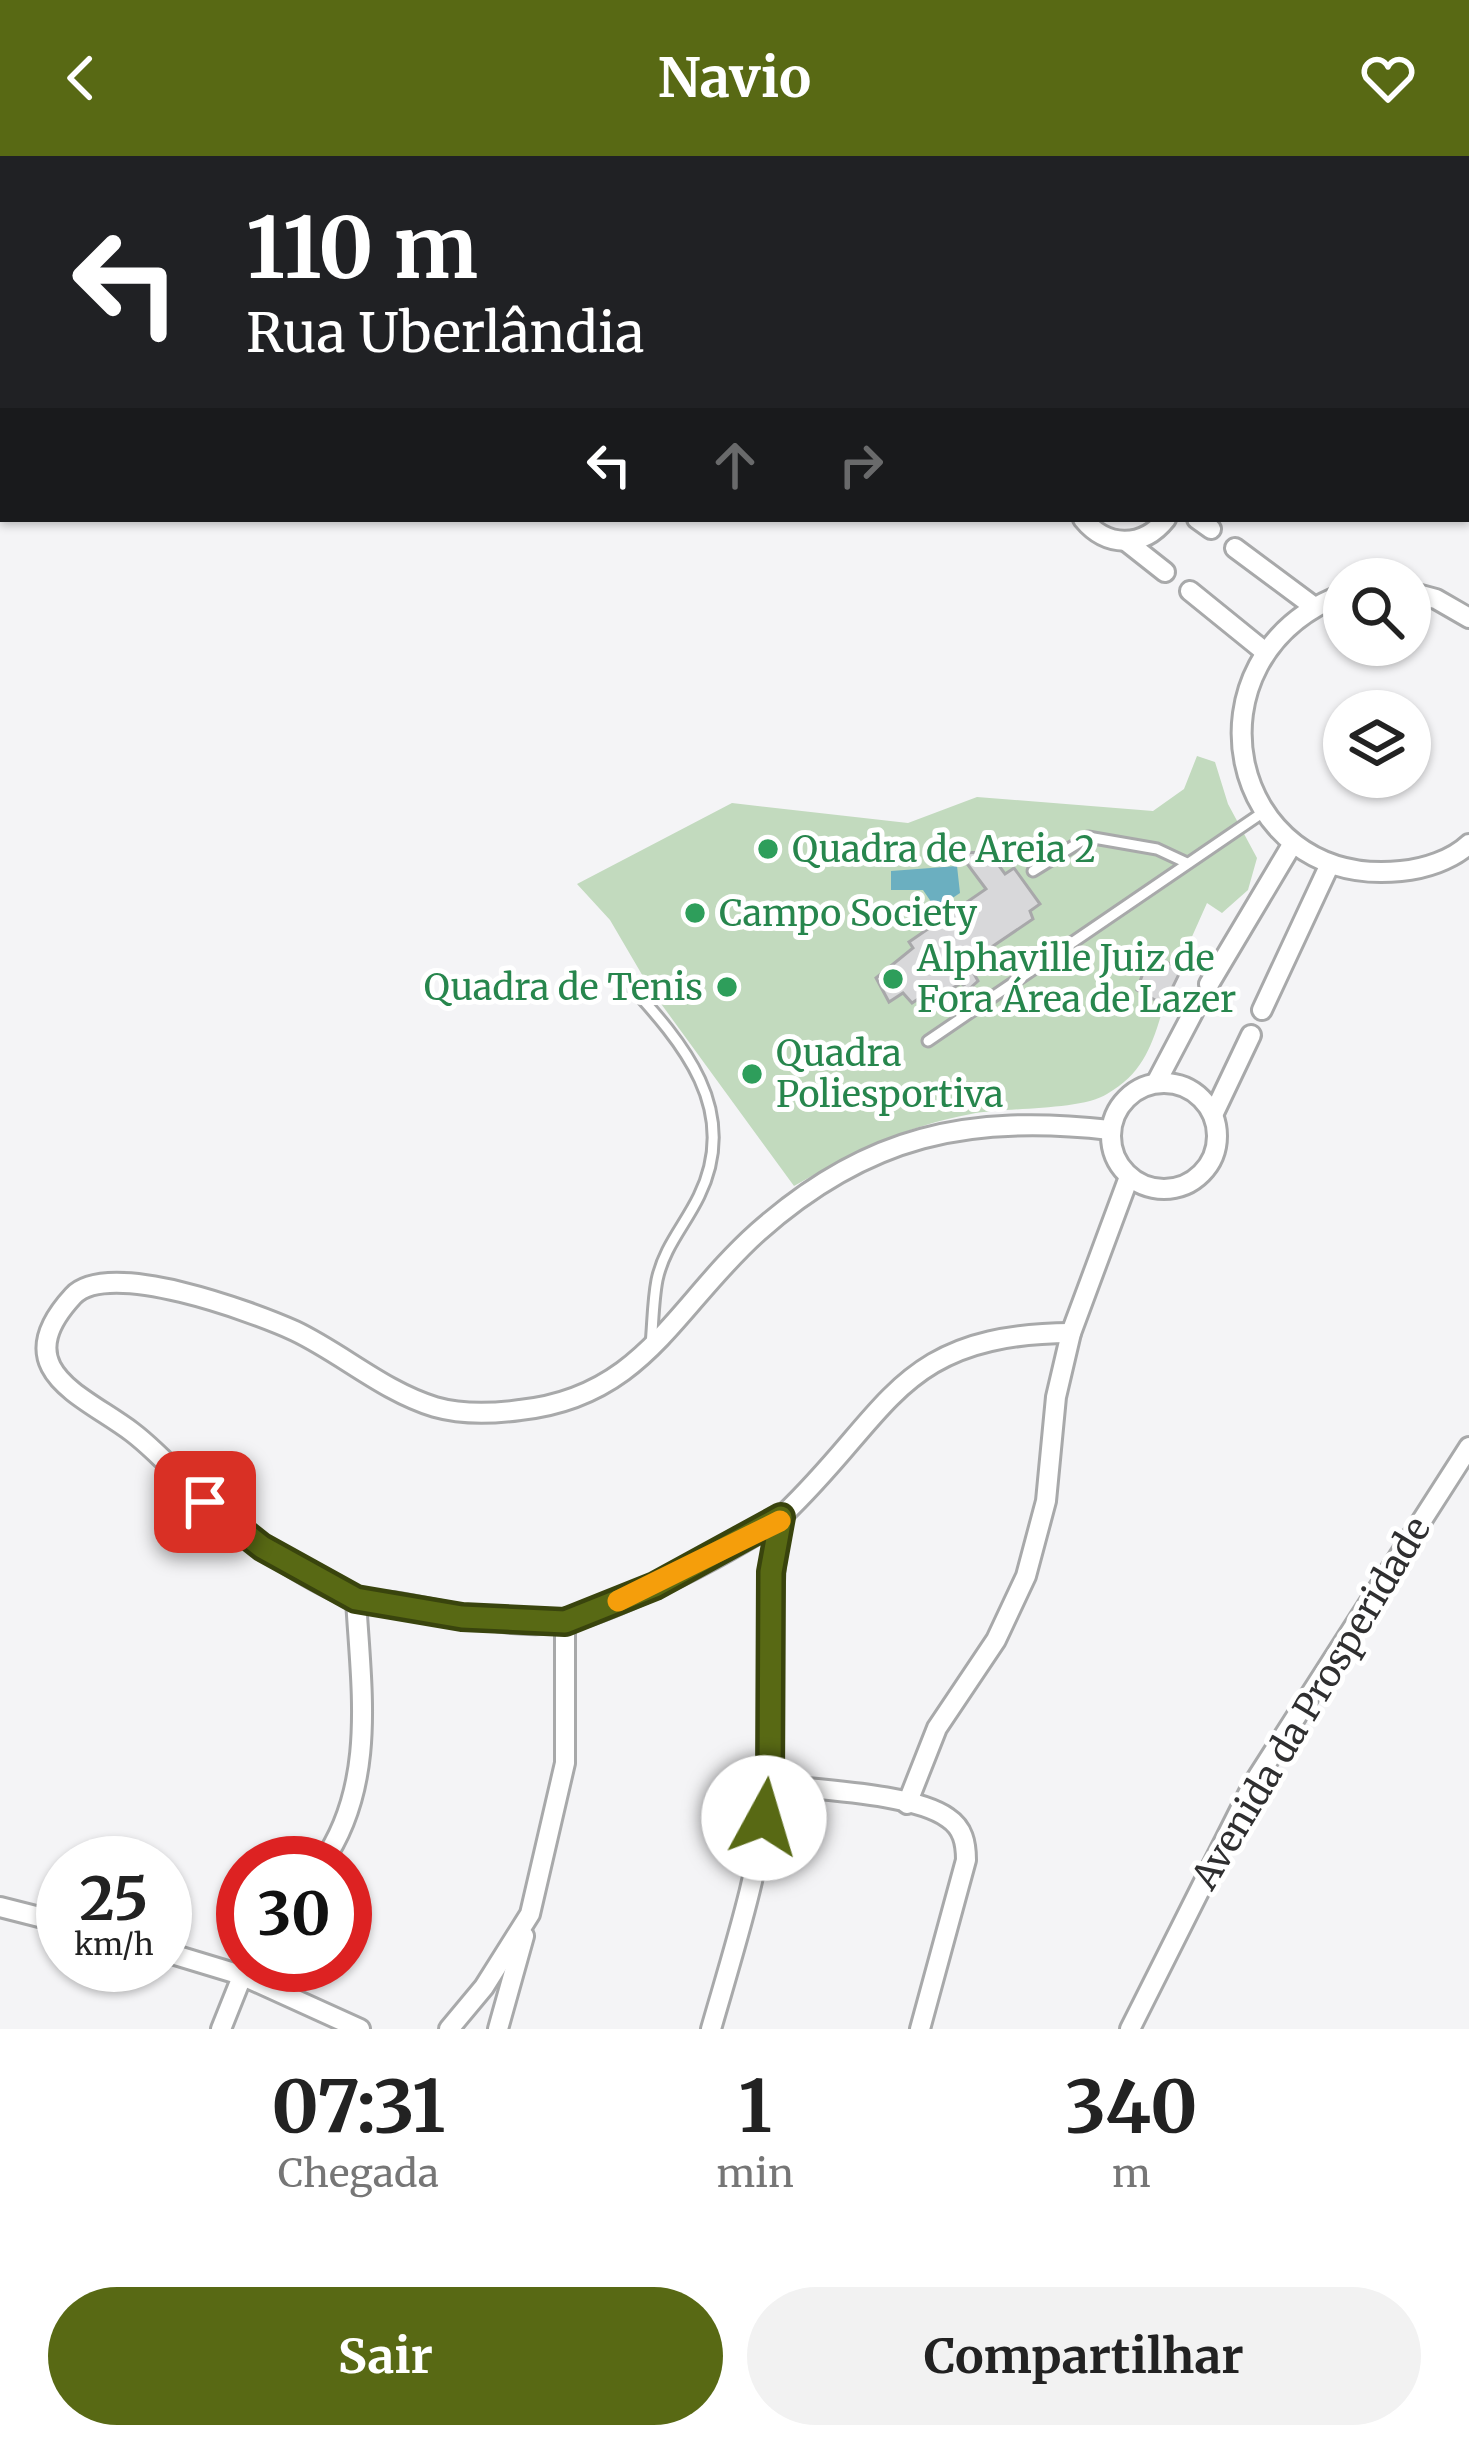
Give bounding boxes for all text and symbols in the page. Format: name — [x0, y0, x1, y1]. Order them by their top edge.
text: Navio — [658, 44, 811, 112]
icon: back — [48, 45, 114, 111]
icon: heart — [1355, 45, 1421, 111]
text: 110 m — [246, 195, 478, 301]
icon: left — [48, 204, 204, 360]
text: Rua Uberlândia — [246, 299, 645, 367]
icon: left — [576, 432, 642, 498]
icon: ahead — [702, 432, 768, 498]
icon: right — [828, 432, 894, 498]
map controls — [1323, 558, 1431, 798]
button: search — [1323, 558, 1431, 666]
button: layers — [1323, 690, 1431, 798]
place label: Quadra de Areia 2 — [792, 827, 1096, 872]
marker: Quadra de Areia 2 — [755, 836, 781, 862]
place label: Campo Society — [719, 891, 977, 936]
marker: Campo Society — [682, 900, 708, 926]
place label: Alphaville Juiz de Fora Área de Lazer — [916, 936, 1236, 1022]
place label: Quadra de Tenis — [424, 965, 703, 1010]
marker: Alphaville Juiz de Fora Área de Lazer — [880, 966, 906, 992]
marker: Quadra de Tenis — [714, 974, 740, 1000]
place label: Quadra Poliesportiva — [776, 1031, 1004, 1117]
marker: Quadra Poliesportiva — [739, 1061, 765, 1087]
pin — [154, 1451, 256, 1553]
icon: arrive — [172, 1469, 238, 1535]
street label: Avenida da Prosperidade — [1182, 1509, 1440, 1898]
position arrow — [701, 1755, 827, 1881]
speed limit sign: 30 — [216, 1836, 372, 1992]
text: 25 — [80, 1861, 148, 1936]
text: km/h — [74, 1925, 154, 1963]
text: 07:31 — [271, 2061, 445, 2152]
text: 1 — [739, 2061, 772, 2152]
text: 340 — [1065, 2061, 1198, 2152]
text: Chegada — [278, 2149, 439, 2198]
text: min — [717, 2149, 794, 2198]
text: m — [1112, 2149, 1151, 2198]
button: Sair — [48, 2287, 723, 2425]
button: Compartilhar — [747, 2287, 1421, 2425]

